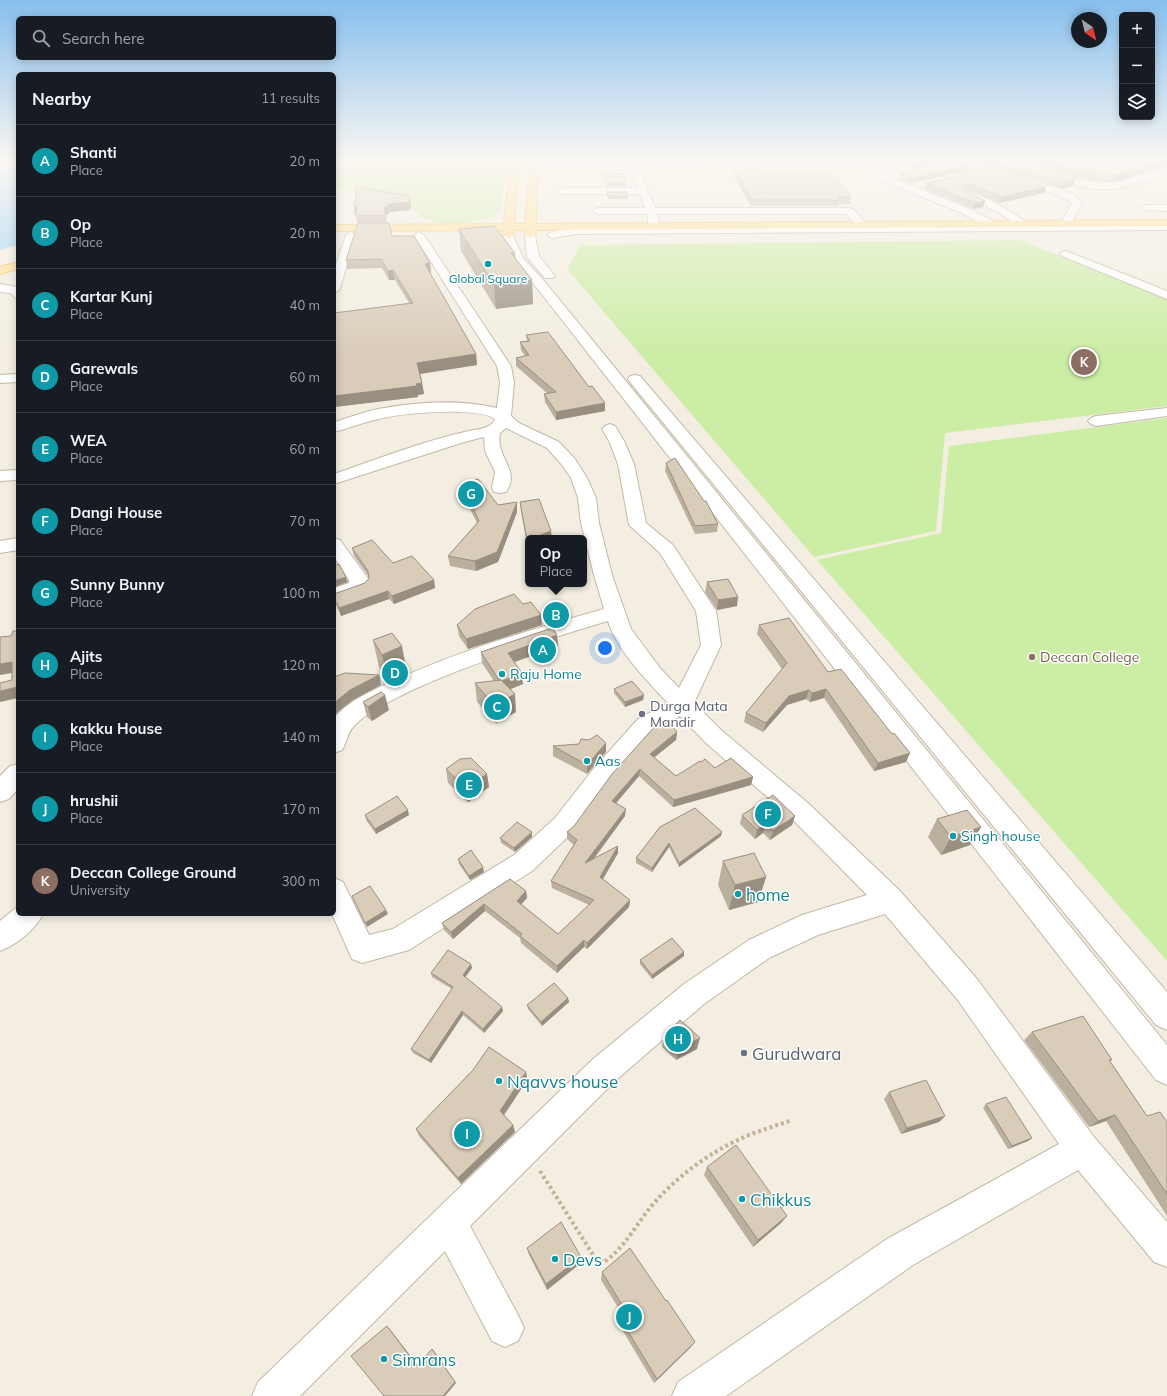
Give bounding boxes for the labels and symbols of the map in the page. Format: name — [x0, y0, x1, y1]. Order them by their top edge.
north arrow — [1071, 12, 1107, 48]
marker: Global Square — [483, 259, 493, 269]
place label: Global Square — [449, 271, 527, 286]
pin: K — [1071, 347, 1097, 377]
pin: G — [458, 479, 484, 509]
pin: B — [543, 600, 569, 630]
pin: A — [530, 635, 556, 665]
your location — [595, 638, 615, 658]
place label: Deccan College — [1040, 648, 1139, 666]
marker: Deccan College — [1027, 652, 1037, 662]
pin: D — [382, 658, 408, 688]
place label: Raju Home — [510, 665, 582, 683]
marker: Raju Home — [497, 669, 507, 679]
pin: C — [484, 692, 510, 722]
place label: Durga Mata Mandir — [650, 697, 728, 731]
marker: Durga Mata Mandir — [637, 709, 647, 719]
place label: Aas — [595, 752, 621, 770]
marker: Aas — [582, 756, 592, 766]
pin: E — [456, 770, 482, 800]
pin: F — [755, 799, 781, 829]
place label: Singh house — [961, 827, 1040, 845]
marker: Singh house — [948, 831, 958, 841]
place label: home — [746, 884, 790, 905]
marker: home — [733, 889, 743, 899]
pin: H — [665, 1024, 691, 1054]
place label: Gurudwara — [752, 1043, 842, 1064]
marker: Gurudwara — [739, 1048, 749, 1058]
place label: Nqavvs house — [507, 1071, 618, 1092]
marker: Nqavvs house — [494, 1076, 504, 1086]
pin: I — [454, 1119, 480, 1149]
place label: Chikkus — [750, 1189, 811, 1210]
marker: Chikkus — [737, 1194, 747, 1204]
place label: Devs — [563, 1249, 602, 1270]
marker: Devs — [550, 1254, 560, 1264]
pin: J — [616, 1302, 642, 1332]
place label: Simrans — [392, 1349, 456, 1370]
marker: Simrans — [379, 1354, 389, 1364]

